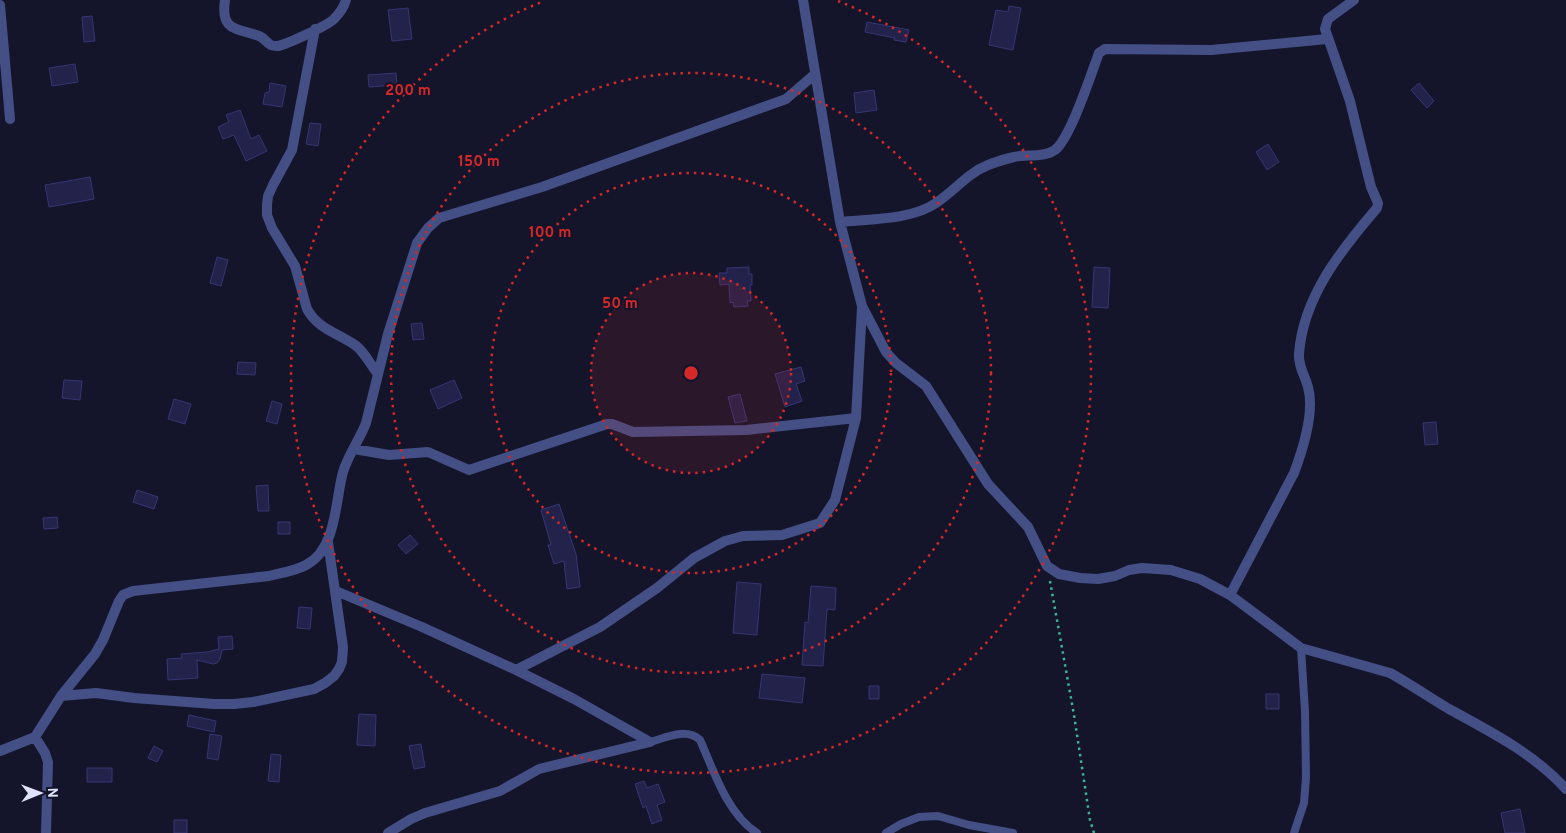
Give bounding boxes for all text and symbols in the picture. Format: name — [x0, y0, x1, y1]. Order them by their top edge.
text: 200 m — [385, 82, 431, 101]
text: 150 m — [458, 153, 500, 172]
text: 100 m — [529, 224, 571, 243]
text: 50 m — [602, 295, 638, 314]
centre of rings — [682, 364, 700, 382]
north arrow — [15, 768, 65, 818]
text: N — [43, 788, 60, 798]

